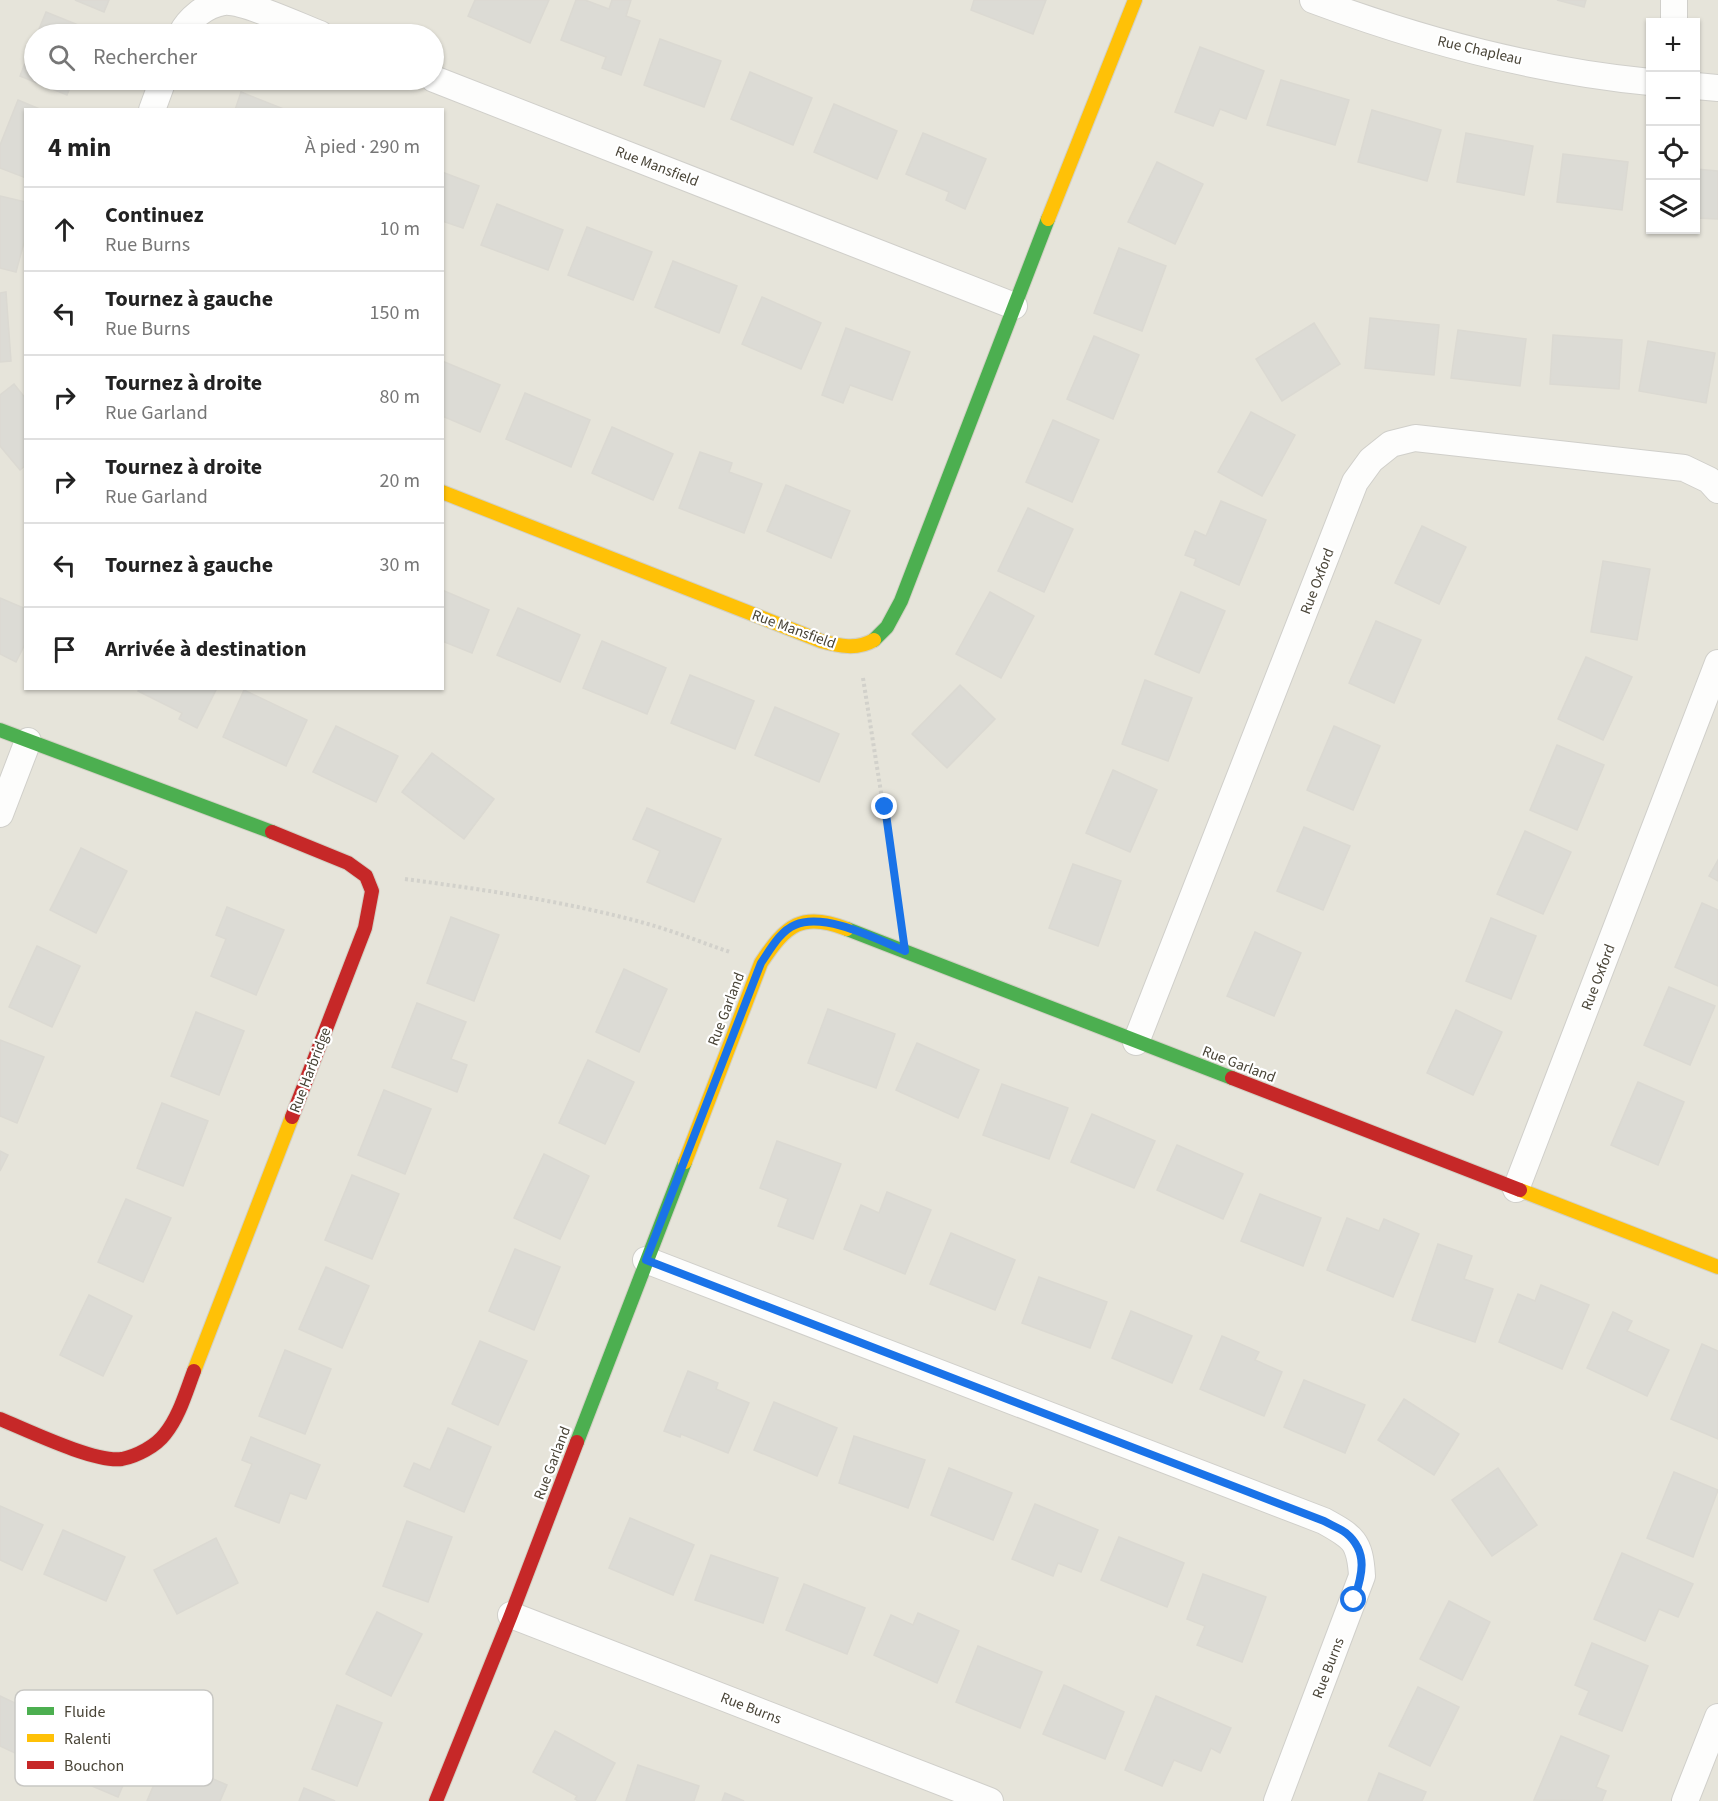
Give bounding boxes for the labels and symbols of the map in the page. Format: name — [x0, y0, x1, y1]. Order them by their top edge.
street label: Rue Chapleau — [1435, 31, 1524, 70]
street label: Rue Mansfield — [612, 141, 702, 192]
street label: Rue Oxford — [1295, 545, 1340, 617]
street label: Rue Mansfield — [749, 605, 839, 654]
route end — [871, 793, 897, 819]
street label: Rue Oxford — [1576, 941, 1621, 1013]
street label: Rue Garland — [703, 969, 750, 1049]
street label: Rue Harbridge — [285, 1024, 336, 1116]
street label: Rue Garland — [1199, 1041, 1279, 1088]
street label: Rue Garland — [529, 1423, 576, 1503]
route start — [1340, 1586, 1366, 1612]
street label: Rue Burns — [1307, 1635, 1350, 1702]
street label: Rue Burns — [717, 1687, 784, 1730]
legend — [15, 1690, 213, 1786]
text: Fluide — [64, 1701, 106, 1723]
text: Ralenti — [64, 1728, 111, 1750]
text: Bouchon — [64, 1755, 124, 1777]

